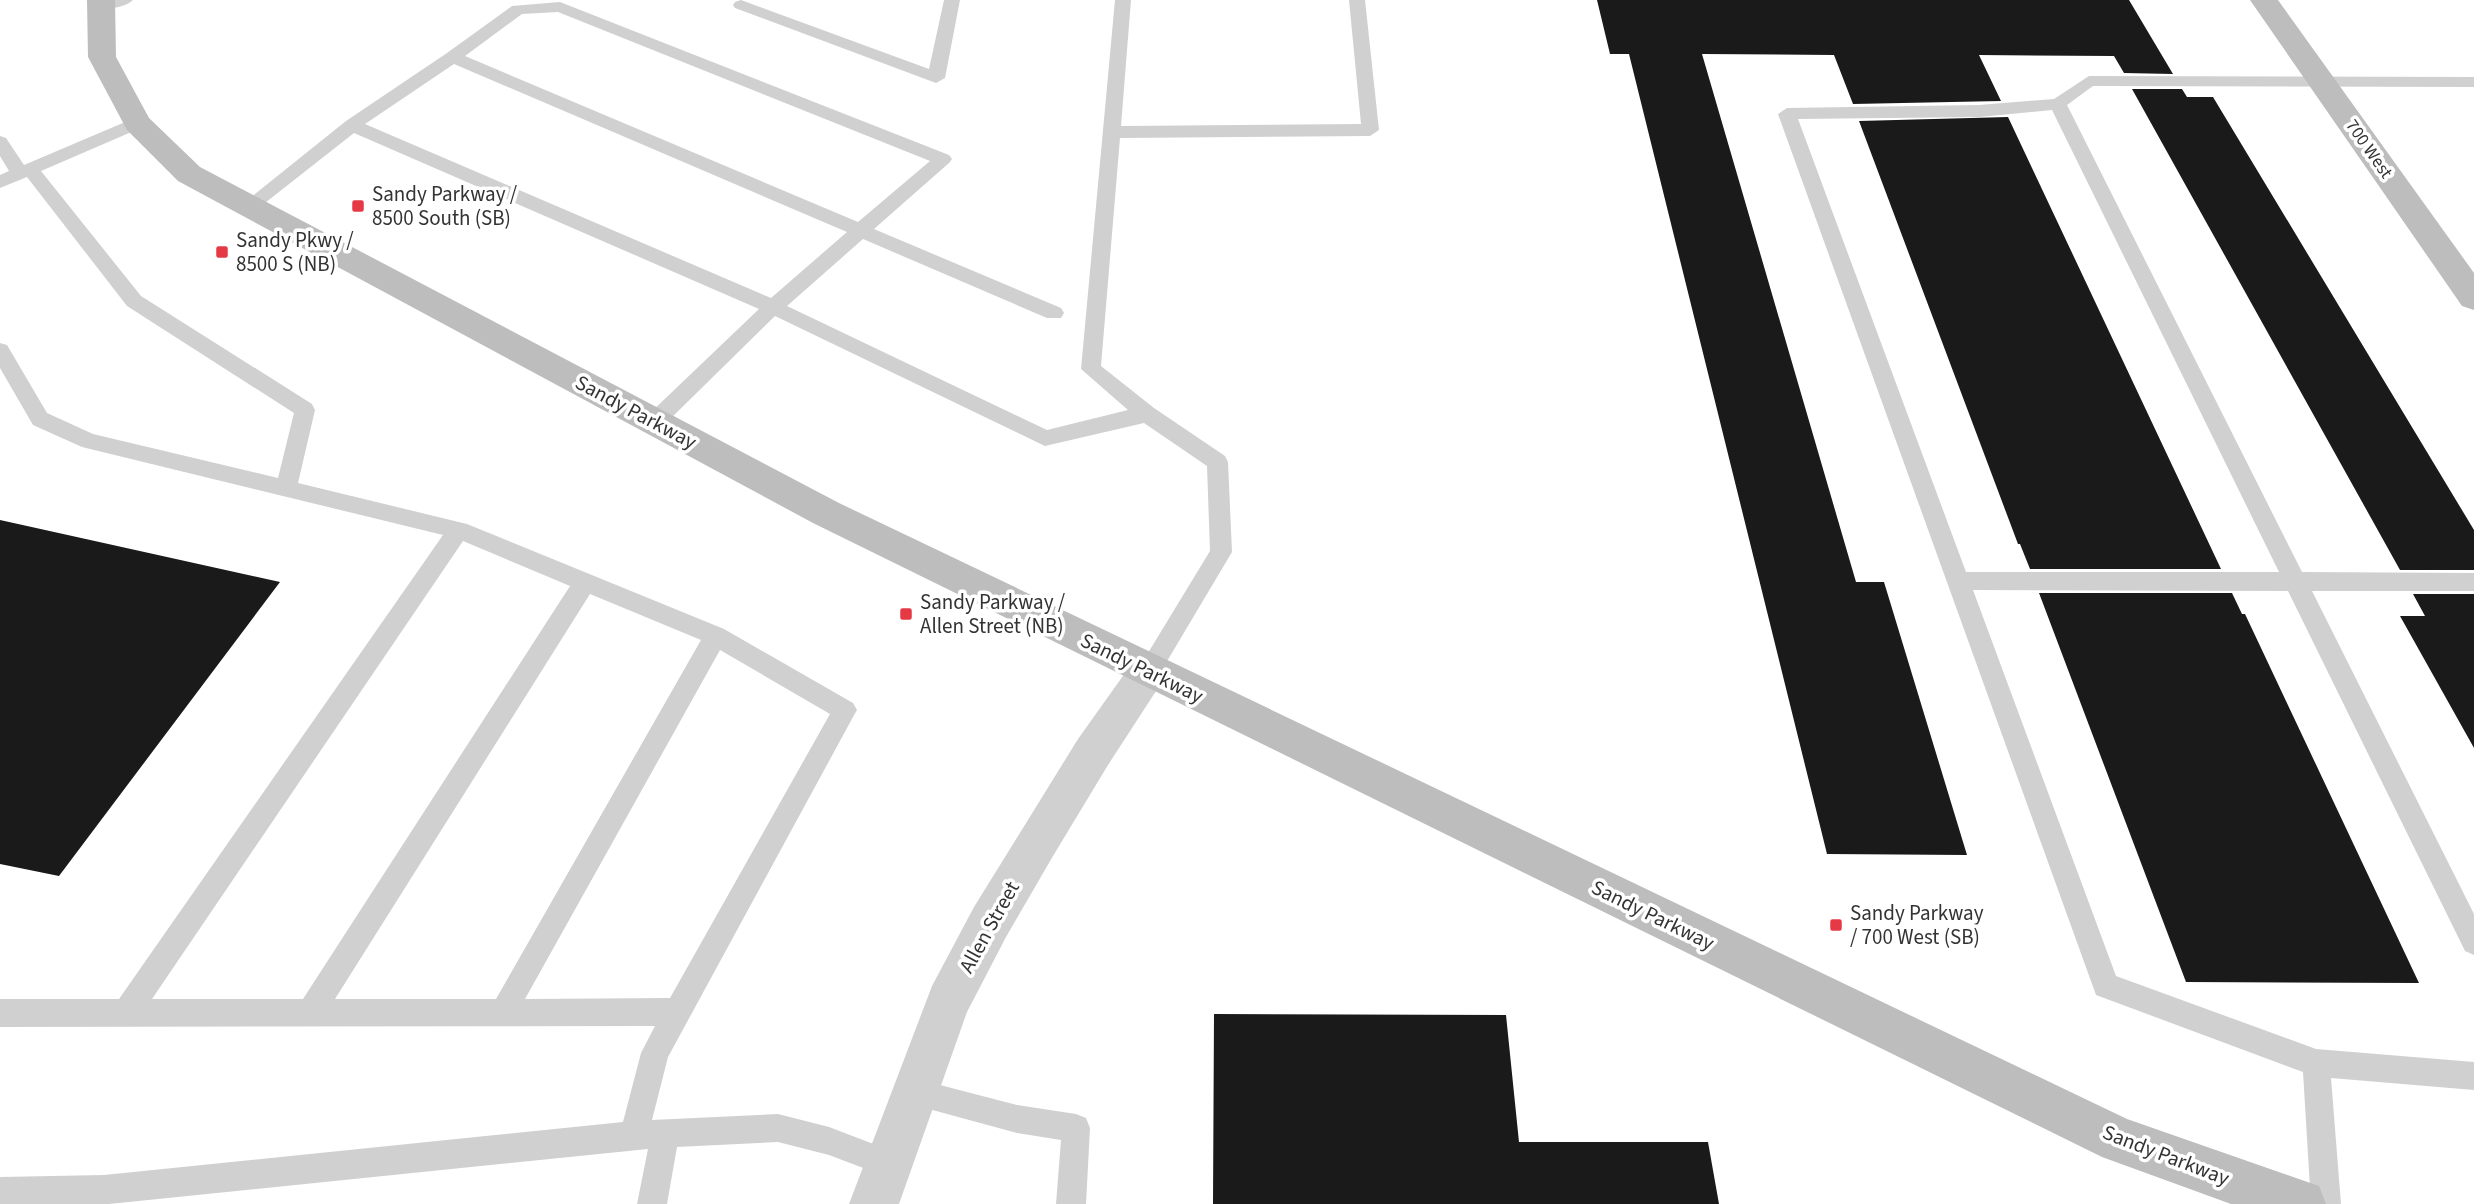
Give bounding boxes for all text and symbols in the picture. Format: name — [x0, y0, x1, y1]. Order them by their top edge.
street label: 700 West — [2340, 114, 2398, 184]
place label: Sandy Parkway / 8500 South (SB) — [372, 179, 518, 233]
marker: Sandy Parkway / 8500 South (SB) — [350, 198, 366, 214]
place label: Sandy Pkwy / 8500 S (NB) — [236, 225, 354, 279]
marker: Sandy Pkwy / 8500 S (NB) — [214, 244, 230, 260]
street label: Sandy Parkway — [570, 367, 702, 457]
place label: Sandy Parkway / Allen Street (NB) — [920, 587, 1066, 641]
marker: Sandy Parkway / Allen Street (NB) — [898, 606, 914, 622]
street label: Sandy Parkway — [1075, 625, 1209, 711]
street label: Sandy Parkway — [1586, 872, 1720, 958]
street label: Allen Street — [951, 876, 1027, 978]
place label: Sandy Parkway / 700 West (SB) — [1850, 898, 1984, 952]
marker: Sandy Parkway / 700 West (SB) — [1828, 917, 1844, 933]
street label: Sandy Parkway — [2098, 1117, 2234, 1193]

